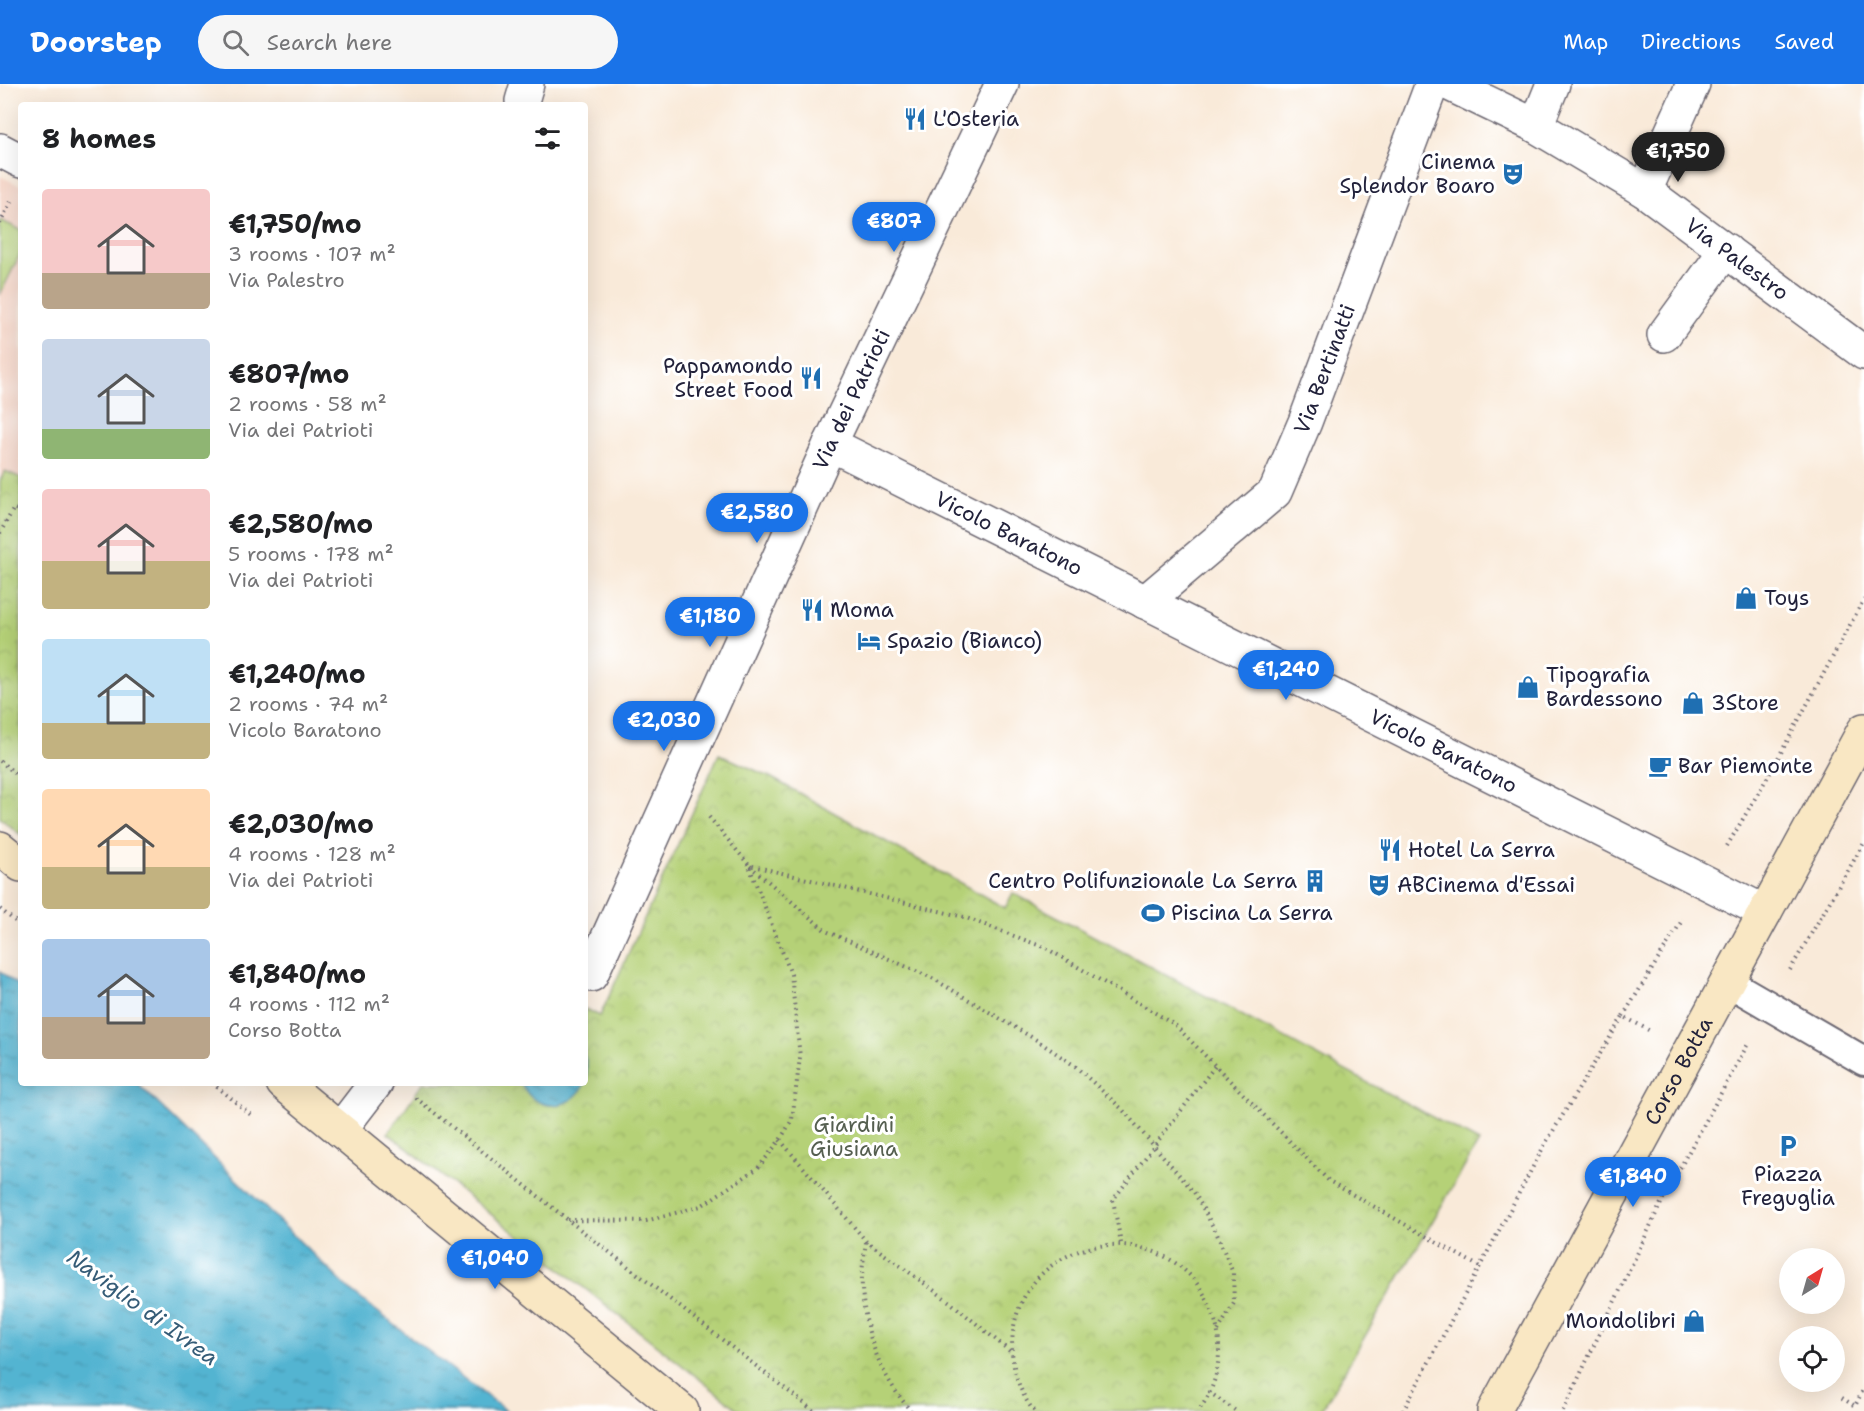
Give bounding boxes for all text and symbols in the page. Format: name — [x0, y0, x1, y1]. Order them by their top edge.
search box — [198, 15, 618, 69]
text: Doorstep — [30, 23, 162, 61]
icon: search — [219, 26, 252, 59]
text: Search here — [267, 28, 393, 57]
text: Map — [1563, 28, 1608, 56]
text: Directions — [1641, 28, 1741, 56]
text: Saved — [1774, 28, 1834, 56]
place label: L'Osteria — [933, 105, 1019, 133]
restaurant icon: L'Osteria — [902, 106, 928, 132]
text: 8 homes — [42, 121, 156, 156]
icon: filters — [531, 122, 564, 155]
pin: €1,750 — [1629, 132, 1727, 183]
text: €1,750 — [1646, 138, 1710, 164]
place label: Cinema Splendor Boaro — [1340, 148, 1495, 200]
theatre icon: Cinema Splendor Boaro — [1500, 161, 1526, 187]
pin: €807 — [858, 202, 930, 253]
text: €1,750/mo — [228, 206, 362, 241]
text: €807 — [866, 208, 922, 234]
street label: Via Palestro — [1679, 211, 1795, 307]
icon: home — [90, 213, 162, 285]
text: 3 rooms · 107 m² — [228, 241, 396, 267]
text: Via Palestro — [228, 267, 345, 293]
street label: Via Bertinatti — [1288, 300, 1362, 438]
street label: Via dei Patrioti — [806, 324, 897, 474]
place label: Pappamondo Street Food — [663, 352, 793, 404]
text: €807/mo — [228, 356, 349, 391]
icon: home — [90, 363, 162, 435]
restaurant icon: Pappamondo Street Food — [798, 365, 824, 391]
text: 2 rooms · 58 m² — [228, 391, 387, 417]
text: Via dei Patrioti — [228, 417, 374, 443]
street label: Vicolo Baratono — [930, 485, 1087, 582]
pin: €2,580 — [708, 493, 806, 544]
text: €2,580 — [720, 499, 794, 525]
text: €2,580/mo — [228, 506, 373, 541]
icon: home — [90, 513, 162, 585]
text: 5 rooms · 178 m² — [228, 541, 394, 567]
text: Via dei Patrioti — [228, 567, 374, 593]
place label: Toys — [1764, 584, 1809, 612]
shop icon: Toys — [1733, 585, 1759, 611]
place label: Moma — [830, 596, 894, 624]
pin: €1,180 — [661, 597, 759, 648]
restaurant icon: Moma — [799, 597, 825, 623]
text: €1,180 — [679, 603, 741, 629]
place label: Spazio (Bianco) — [887, 627, 1042, 655]
hotel icon: Spazio (Bianco) — [856, 628, 882, 654]
pin: €1,240 — [1237, 650, 1335, 701]
text: €1,240/mo — [228, 656, 366, 691]
text: €1,240 — [1252, 656, 1320, 682]
place label: Tipografia Bardessono — [1546, 661, 1663, 713]
icon: home — [90, 663, 162, 735]
shop icon: Tipografia Bardessono — [1515, 674, 1541, 700]
place label: 3Store — [1711, 689, 1779, 717]
shop icon: 3Store — [1680, 690, 1706, 716]
text: 2 rooms · 74 m² — [228, 691, 388, 717]
pin: €2,030 — [615, 701, 713, 752]
street label: Vicolo Baratono — [1365, 702, 1522, 800]
text: €2,030 — [627, 707, 701, 733]
text: Vicolo Baratono — [228, 717, 382, 743]
place label: Bar Piemonte — [1678, 752, 1813, 780]
cafe icon: Bar Piemonte — [1647, 753, 1673, 779]
text: €2,030/mo — [228, 806, 374, 841]
icon: home — [90, 813, 162, 885]
place label: Hotel La Serra — [1408, 836, 1555, 864]
restaurant icon: Hotel La Serra — [1377, 837, 1403, 863]
text: 4 rooms · 128 m² — [228, 841, 396, 867]
text: Via dei Patrioti — [228, 867, 374, 893]
place label: Centro Polifunzionale La Serra — [988, 867, 1297, 895]
building icon: Centro Polifunzionale La Serra — [1302, 868, 1328, 894]
place label: ABCinema d'Essai — [1397, 871, 1575, 899]
theatre icon: ABCinema d'Essai — [1366, 872, 1392, 898]
place label: Piscina La Serra — [1171, 899, 1333, 927]
sports icon: Piscina La Serra — [1140, 900, 1166, 926]
text: €1,840/mo — [228, 956, 366, 991]
icon: home — [90, 963, 162, 1035]
text: 4 rooms · 112 m² — [228, 991, 390, 1017]
street label: Corso Botta — [1638, 1012, 1720, 1130]
text: Corso Botta — [228, 1017, 341, 1043]
park label: Giardini Giusiana — [810, 1111, 898, 1163]
parking icon: Piazza Freguglia — [1775, 1133, 1801, 1159]
pin: €1,840 — [1584, 1157, 1682, 1208]
place label: Piazza Freguglia — [1741, 1160, 1835, 1212]
text: €1,840 — [1599, 1163, 1667, 1189]
pin: €1,040 — [446, 1239, 544, 1290]
water label: Naviglio di Ivrea — [61, 1243, 224, 1372]
text: €1,040 — [461, 1245, 529, 1271]
north arrow — [1779, 1248, 1845, 1314]
map controls — [1779, 1248, 1845, 1392]
place label: Mondolibri — [1566, 1307, 1676, 1335]
shop icon: Mondolibri — [1681, 1308, 1707, 1334]
button: locate — [1779, 1326, 1845, 1392]

